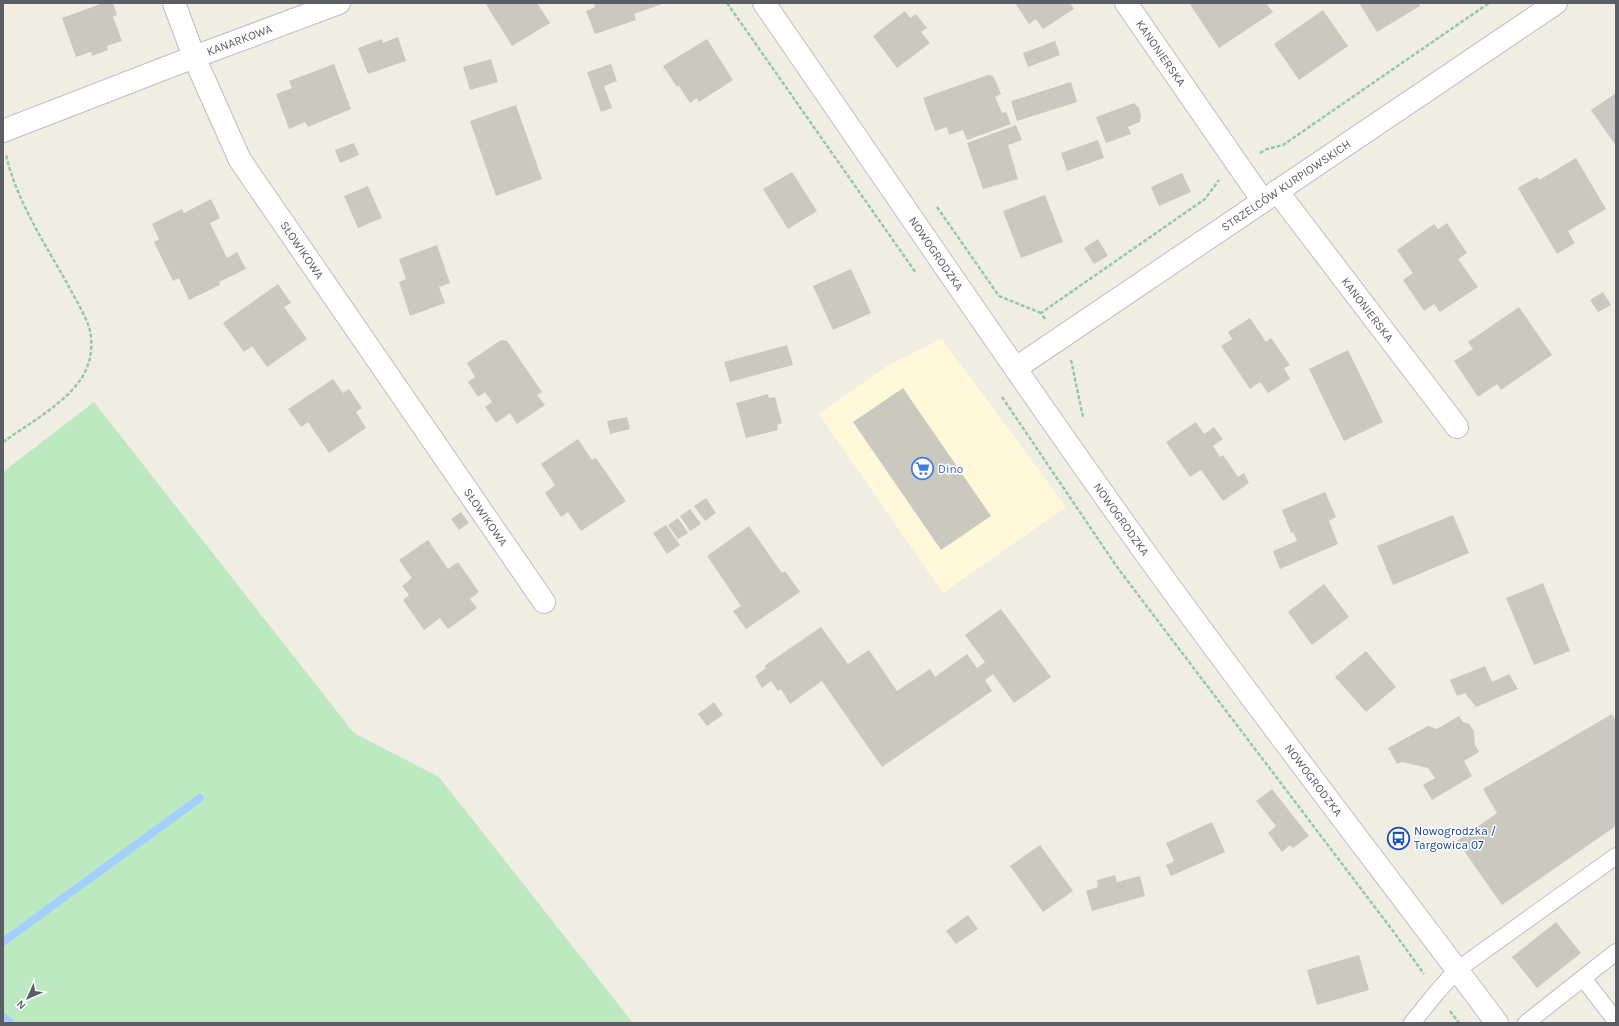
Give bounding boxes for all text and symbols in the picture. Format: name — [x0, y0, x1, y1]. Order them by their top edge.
street label: KANONIERSKA — [1133, 17, 1189, 89]
street label: KANARKOWA — [205, 21, 274, 59]
street label: STRZELCÓW KURPIOWSKICH — [1219, 137, 1353, 234]
street label: NOWOGRODZKA — [906, 214, 966, 293]
street label: SŁOWIKOWA — [277, 219, 327, 282]
street label: KANONIERSKA — [1338, 274, 1396, 345]
supermarket icon: Dino — [909, 456, 935, 482]
place label: Dino — [938, 462, 963, 476]
street label: NOWOGRODZKA — [1091, 480, 1152, 559]
street label: SŁOWIKOWA — [461, 485, 510, 549]
street label: NOWOGRODZKA — [1282, 741, 1345, 819]
place label: Nowogrodzka / Targowica 07 — [1414, 824, 1496, 852]
bus stop icon: Nowogrodzka / Targowica 07 — [1386, 825, 1412, 851]
north arrow — [8, 978, 48, 1018]
text: N — [14, 997, 29, 1012]

